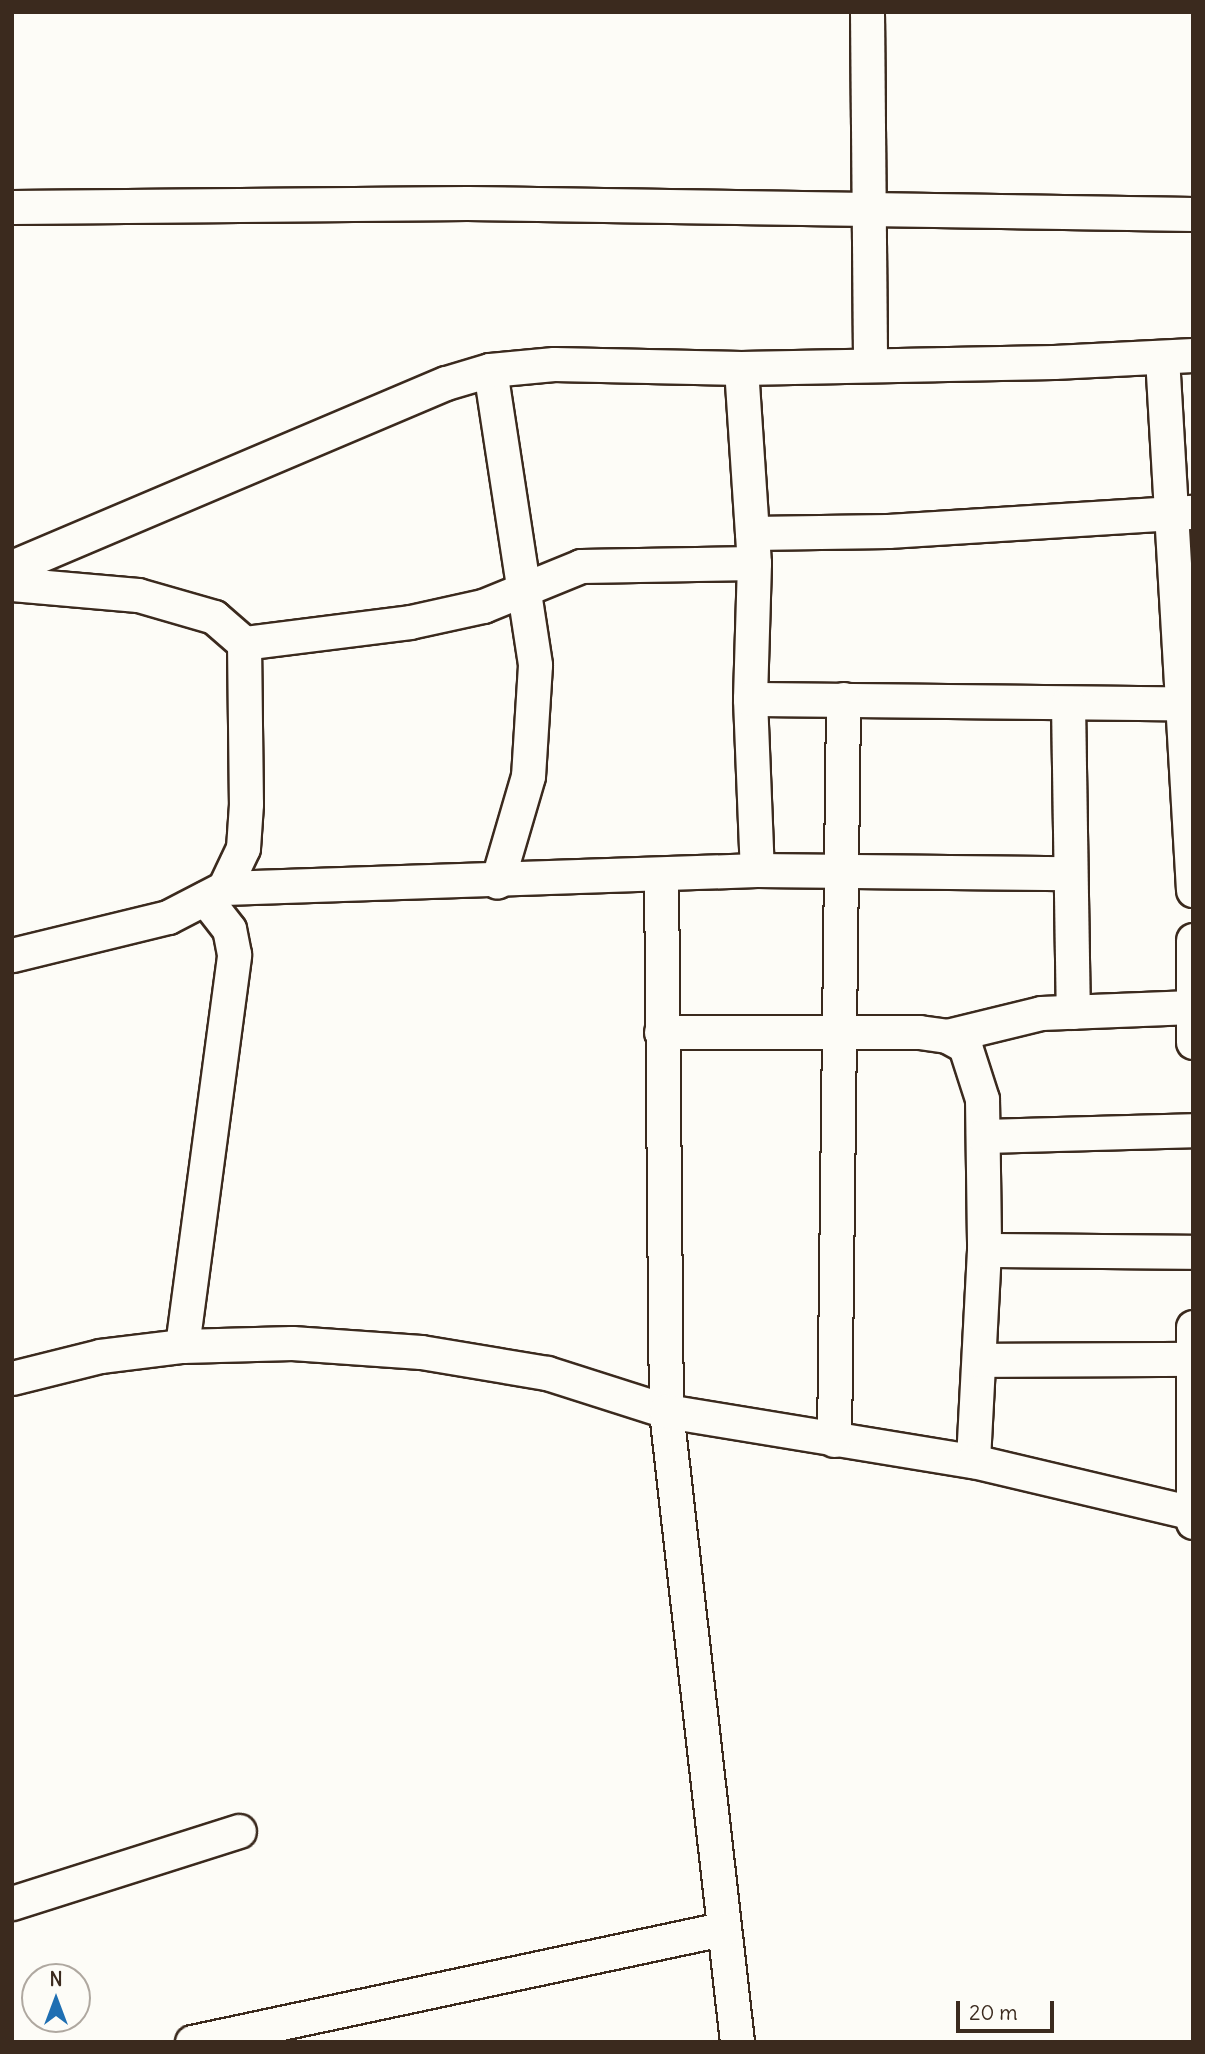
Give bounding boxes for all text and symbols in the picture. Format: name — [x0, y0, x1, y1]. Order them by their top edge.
north arrow — [21, 1963, 91, 2033]
text: N — [49, 1967, 63, 1991]
scale bar — [960, 1988, 1058, 2032]
text: 20 m — [969, 1999, 1018, 2026]

